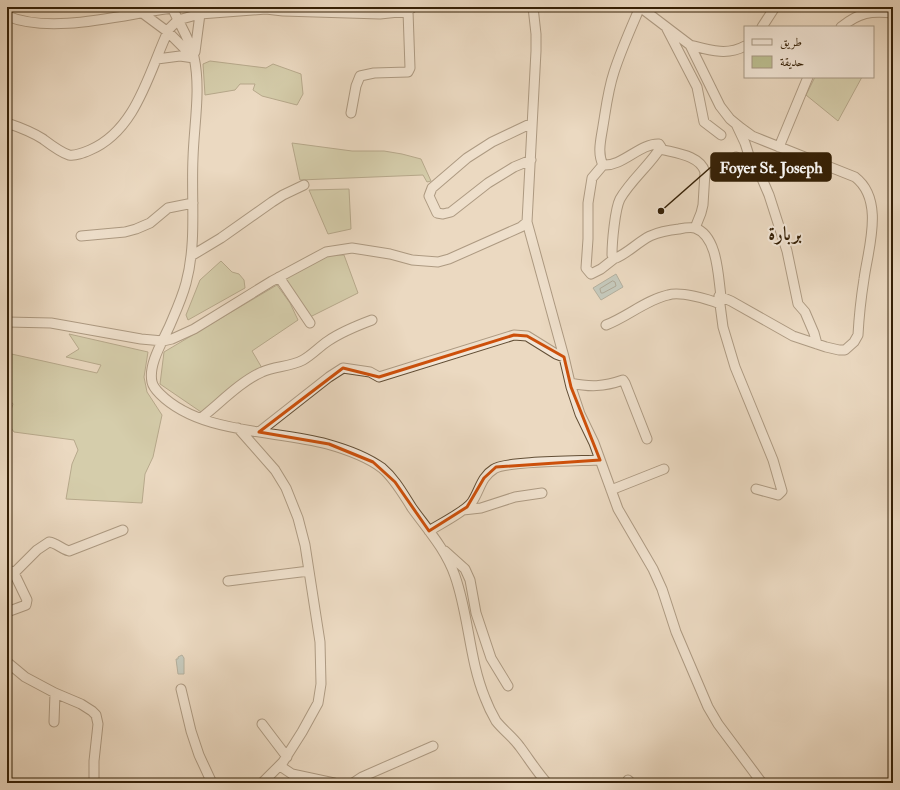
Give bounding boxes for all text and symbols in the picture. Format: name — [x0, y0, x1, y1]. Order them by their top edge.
legend — [744, 26, 874, 78]
text: طريق — [780, 35, 802, 50]
text: حديقة — [780, 55, 804, 70]
callout: Foyer St. Joseph — [711, 153, 831, 181]
text: Foyer St. Joseph — [719, 158, 823, 179]
district label: بربارة — [768, 222, 802, 246]

